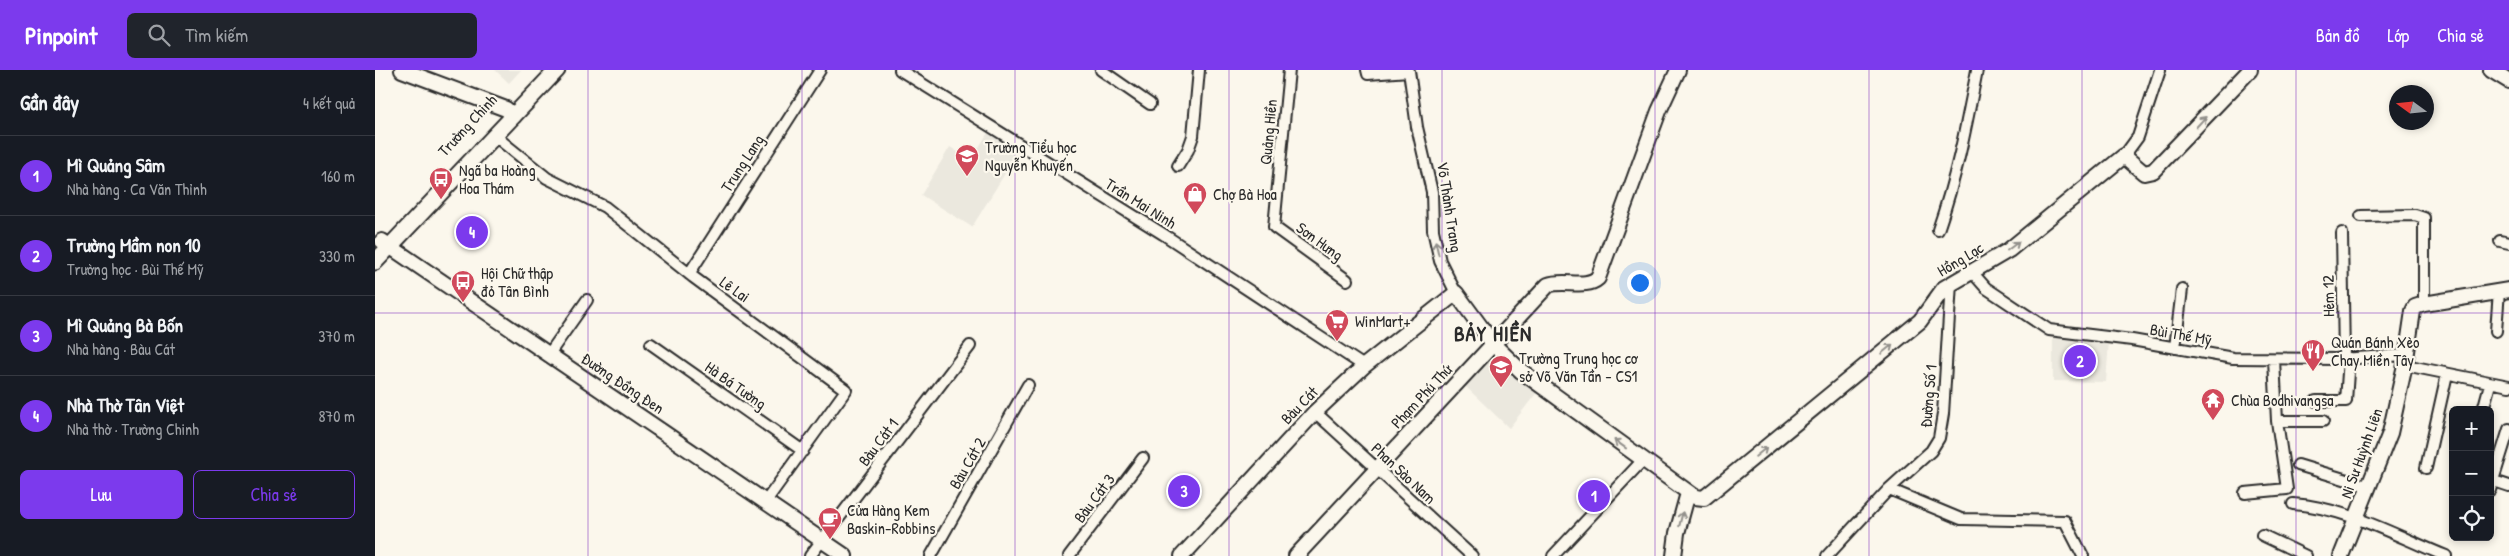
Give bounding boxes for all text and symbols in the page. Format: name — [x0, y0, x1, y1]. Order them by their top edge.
search box — [127, 13, 477, 58]
text: Pinpoint — [25, 19, 97, 51]
icon: search — [145, 21, 173, 49]
text: Tìm kiếm — [185, 22, 248, 48]
text: Bản đồ — [2316, 23, 2360, 48]
text: Lớp — [2388, 23, 2409, 48]
text: Chia sẻ — [2437, 23, 2484, 48]
north arrow — [2389, 85, 2434, 130]
text: Gần đây — [20, 88, 79, 117]
street label: Trường Chinh — [433, 89, 502, 161]
text: 4 kết quả — [303, 92, 355, 114]
street label: Quảng Hiền — [1254, 98, 1282, 166]
one-way arrow — [2195, 116, 2207, 129]
street label: Trung Lang — [715, 130, 769, 196]
place label: Trường Tiểu học Nguyễn Khuyến — [985, 136, 1077, 176]
school or university icon: Trường Tiểu học Nguyễn Khuyến — [954, 143, 980, 177]
text: Mì Quảng Sâm — [67, 152, 165, 178]
place label: Ngã ba Hoàng Hoa Thám — [459, 159, 536, 199]
street label: Võ Thành Trang — [1432, 160, 1468, 254]
text: 1 — [33, 165, 39, 187]
text: 160 m — [321, 165, 355, 187]
bus stop icon: Ngã ba Hoàng Hoa Thám — [428, 166, 454, 200]
street label: Trần Mai Ninh — [1101, 172, 1181, 234]
text: Nhà hàng · Ca Văn Thỉnh — [67, 178, 207, 200]
shop icon: Chợ Bà Hoa — [1182, 181, 1208, 215]
place label: Chợ Bà Hoa — [1213, 183, 1277, 205]
pin: 4 — [456, 213, 488, 251]
street label: Sơn Hưng — [1292, 217, 1348, 265]
text: Trường Mầm non 10 — [67, 232, 201, 258]
street label: Hồng Lạc — [1933, 236, 1988, 281]
one-way arrow — [1432, 241, 1441, 257]
one-way arrow — [2006, 241, 2020, 251]
text: 2 — [32, 245, 40, 267]
text: 330 m — [319, 245, 355, 267]
text: Trường học · Bùi Thế Mỹ — [67, 258, 204, 280]
place label: Hội Chữ thập đỏ Tân Bình — [481, 262, 553, 302]
bus stop icon: Hội Chữ thập đỏ Tân Bình — [450, 269, 476, 303]
your location — [1627, 270, 1653, 296]
street label: Lê Lai — [716, 271, 754, 307]
street label: Hẻm 12 — [2317, 274, 2339, 317]
supermarket icon: WinMart+ — [1324, 308, 1350, 342]
place label: WinMart+ — [1355, 310, 1411, 332]
text: Mì Quảng Bà Bốn — [67, 312, 183, 338]
street label: Bùi Thế Mỹ — [2148, 318, 2214, 350]
district label: BẢY HIỀN — [1454, 319, 1532, 348]
text: 3 — [32, 325, 40, 347]
text: 370 m — [318, 325, 355, 347]
place label: Quán Bánh Xèo Chay Miền Tây — [2331, 331, 2420, 371]
text: Nhà hàng · Bàu Cát — [67, 338, 175, 360]
restaurant icon: Quán Bánh Xèo Chay Miền Tây — [2300, 338, 2326, 372]
pin: 2 — [2064, 342, 2096, 380]
one-way arrow — [1880, 343, 1893, 354]
street label: Đường Đồng Đen — [577, 347, 669, 419]
place label: Trường Trung học cơ sở Võ Văn Tần - CS1 — [1519, 347, 1639, 387]
school or university icon: Trường Trung học cơ sở Võ Văn Tần - CS1 — [1488, 354, 1514, 388]
street label: Hà Bá Tường — [701, 356, 771, 414]
street label: Phạm Phú Thứ — [1386, 358, 1458, 433]
street label: Đường Số 1 — [1914, 363, 1942, 428]
street label: Bàu Cát — [1275, 381, 1323, 429]
temple icon: Chùa Bodhivangsa — [2200, 387, 2226, 421]
place label: Chùa Bodhivangsa — [2231, 389, 2333, 411]
text: Nhà Thờ Tân Việt — [67, 392, 184, 418]
text: 4 — [33, 405, 39, 427]
text: 870 m — [318, 405, 355, 427]
street label: Ni Sư Huỳnh Liên — [2334, 405, 2388, 501]
map controls — [2449, 406, 2494, 541]
button: + — [2449, 406, 2494, 451]
street label: Bàu Cát 1 — [853, 413, 903, 470]
text: Nhà thờ · Trường Chinh — [67, 418, 199, 440]
street label: Bàu Cát 2 — [943, 433, 991, 493]
street label: Phan Sào Nam — [1367, 437, 1441, 509]
one-way arrow — [1613, 439, 1627, 449]
one-way arrow — [1754, 446, 1767, 457]
button: − — [2449, 451, 2494, 496]
street label: Bàu Cát 3 — [1068, 469, 1120, 527]
button: Lưu — [20, 470, 183, 519]
button: Chia sẻ — [193, 470, 355, 519]
pin: 3 — [1168, 472, 1200, 510]
pin: 1 — [1578, 477, 1610, 515]
button: locate — [2449, 496, 2494, 541]
place label: Cửa Hàng Kem Baskin-Robbins — [847, 499, 935, 539]
cafe icon: Cửa Hàng Kem Baskin-Robbins — [817, 506, 843, 540]
one-way arrow — [1677, 512, 1686, 528]

